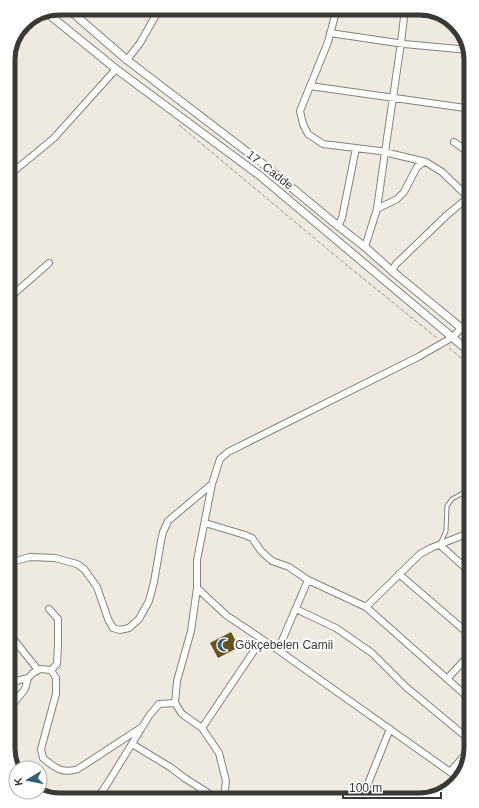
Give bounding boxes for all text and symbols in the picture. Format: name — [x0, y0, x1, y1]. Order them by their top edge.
street label: 17. Cadde — [244, 147, 296, 193]
mosque icon: Gökçebelen Camii — [216, 637, 232, 653]
place label: Gökçebelen Camii — [235, 638, 333, 652]
north arrow — [8, 760, 48, 800]
scale bar — [343, 774, 441, 800]
text: K — [12, 777, 25, 787]
text: 100 m — [349, 781, 382, 795]

